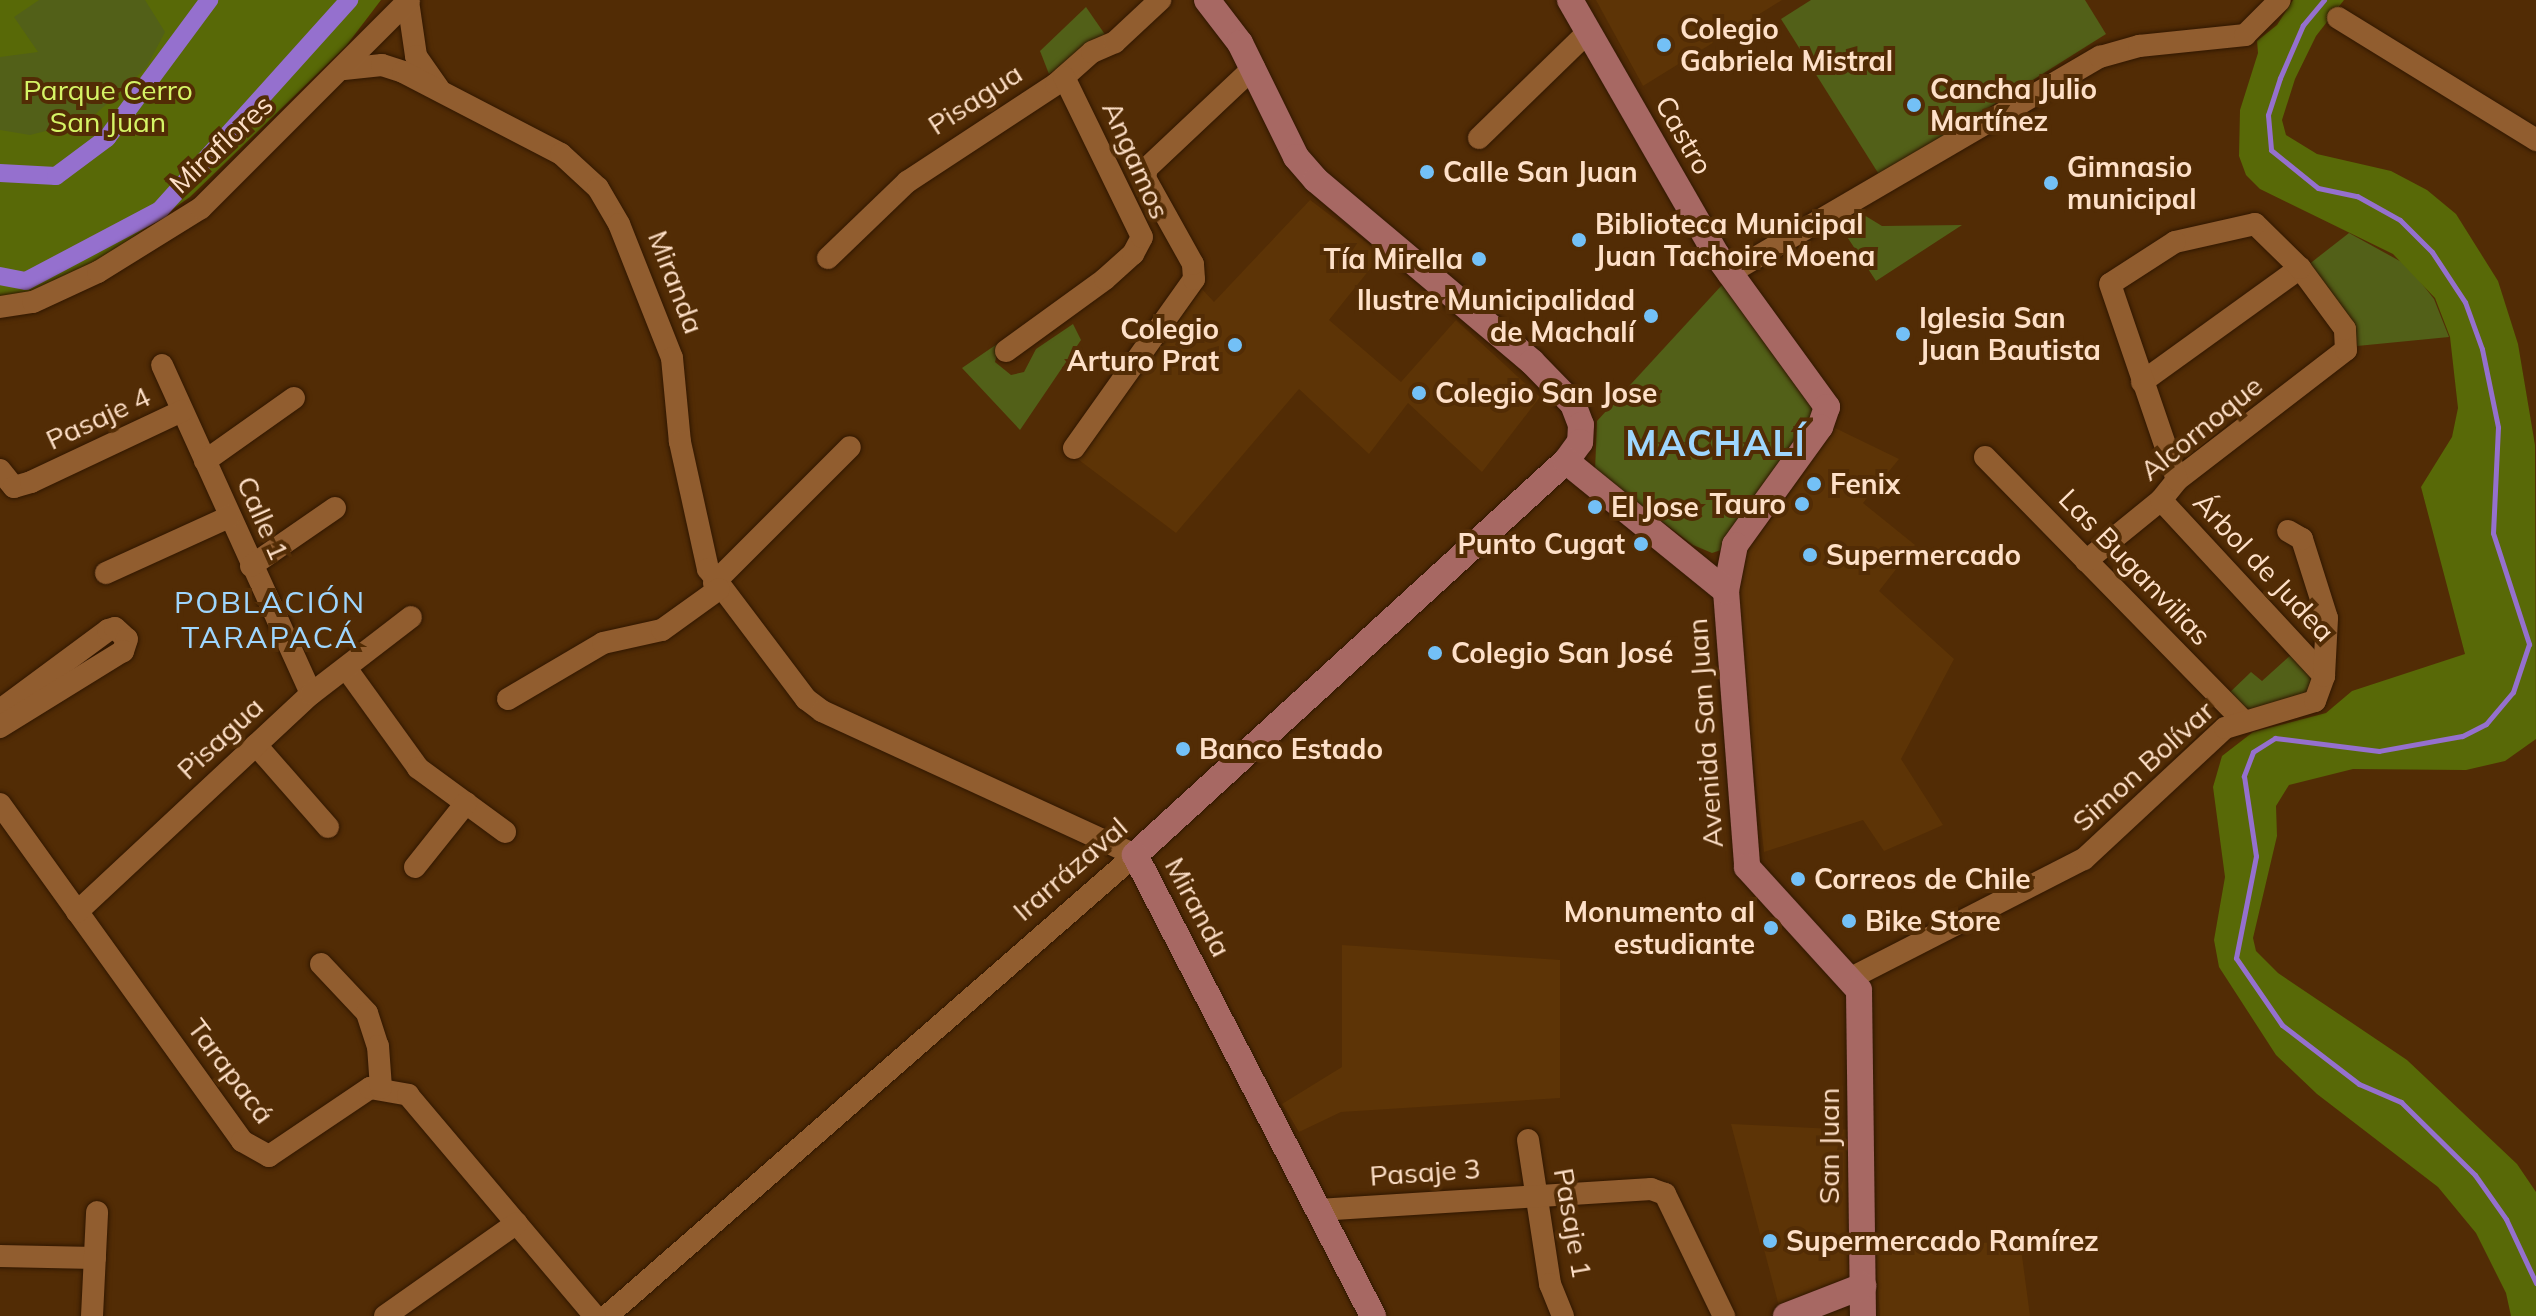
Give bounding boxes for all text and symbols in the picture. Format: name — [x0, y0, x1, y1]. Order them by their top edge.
place label: Colegio Gabriela Mistral — [1680, 12, 1893, 78]
marker: Colegio Gabriela Mistral — [1655, 36, 1673, 54]
street label: Pisagua — [922, 56, 1028, 142]
place label: Cancha Julio Martínez — [1930, 72, 2097, 138]
park label: Parque Cerro San Juan — [23, 73, 193, 139]
street label: Miraflores — [162, 88, 280, 200]
street label: Castro — [1648, 90, 1720, 180]
street label: Angamos — [1095, 96, 1177, 224]
marker: Cancha Julio Martínez — [1905, 96, 1923, 114]
place label: Gimnasio municipal — [2067, 150, 2196, 216]
place label: Calle San Juan — [1443, 155, 1638, 189]
marker: Calle San Juan — [1418, 163, 1436, 181]
marker: Gimnasio municipal — [2042, 174, 2060, 192]
place label: Biblioteca Municipal Juan Tachoire Moena — [1595, 207, 1875, 273]
street label: Miranda — [641, 226, 711, 338]
marker: Biblioteca Municipal Juan Tachoire Moena — [1570, 231, 1588, 249]
place label: Tía Mirella — [1324, 242, 1463, 276]
marker: Tía Mirella — [1470, 250, 1488, 268]
place label: Ilustre Municipalidad de Machalí — [1357, 283, 1635, 349]
place label: Iglesia San Juan Bautista — [1919, 301, 2101, 367]
marker: Ilustre Municipalidad de Machalí — [1642, 307, 1660, 325]
place label: Colegio Arturo Prat — [1067, 312, 1219, 378]
marker: Iglesia San Juan Bautista — [1894, 325, 1912, 343]
marker: Colegio Arturo Prat — [1226, 336, 1244, 354]
street label: Alcornoque — [2133, 369, 2269, 487]
place label: Colegio San Jose — [1435, 376, 1657, 410]
street label: Pasaje 4 — [41, 379, 155, 457]
marker: Colegio San Jose — [1410, 384, 1428, 402]
district label: MACHALÍ — [1625, 421, 1807, 465]
place label: Fenix — [1830, 467, 1900, 501]
street label: Calle 1 — [230, 471, 296, 565]
marker: Fenix — [1805, 475, 1823, 493]
street label: Las Buganvilias — [2052, 482, 2218, 652]
street label: Árbol de Judea — [2187, 486, 2341, 648]
place label: Tauro — [1709, 487, 1786, 521]
place label: El Jose — [1611, 490, 1699, 524]
marker: Tauro — [1793, 495, 1811, 513]
marker: El Jose — [1586, 498, 1604, 516]
place label: Punto Cugat — [1457, 527, 1625, 561]
marker: Punto Cugat — [1632, 535, 1650, 553]
place label: Supermercado — [1826, 538, 2021, 572]
marker: Supermercado — [1801, 546, 1819, 564]
district label: POBLACIÓN TARAPACÁ — [174, 584, 366, 654]
street label: Avenida San Juan — [1680, 617, 1730, 849]
place label: Colegio San José — [1451, 636, 1673, 670]
marker: Colegio San José — [1426, 644, 1444, 662]
street label: Pisagua — [170, 690, 270, 786]
street label: Simon Bolívar — [2066, 694, 2220, 838]
place label: Banco Estado — [1199, 732, 1383, 766]
marker: Banco Estado — [1174, 740, 1192, 758]
street label: Irarrázaval — [1006, 810, 1134, 928]
street label: Miranda — [1158, 852, 1238, 962]
place label: Correos de Chile — [1814, 862, 2031, 896]
marker: Correos de Chile — [1789, 870, 1807, 888]
place label: Monumento al estudiante — [1564, 895, 1755, 961]
place label: Bike Store — [1865, 904, 2001, 938]
marker: Bike Store — [1840, 912, 1858, 930]
marker: Monumento al estudiante — [1762, 919, 1780, 937]
street label: Tarapacá — [181, 1012, 281, 1130]
street label: San Juan — [1812, 1088, 1846, 1204]
street label: Pasaje 3 — [1368, 1151, 1482, 1193]
street label: Pasaje 1 — [1547, 1165, 1599, 1281]
place label: Supermercado Ramírez — [1786, 1224, 2099, 1258]
marker: Supermercado Ramírez — [1761, 1232, 1779, 1250]

